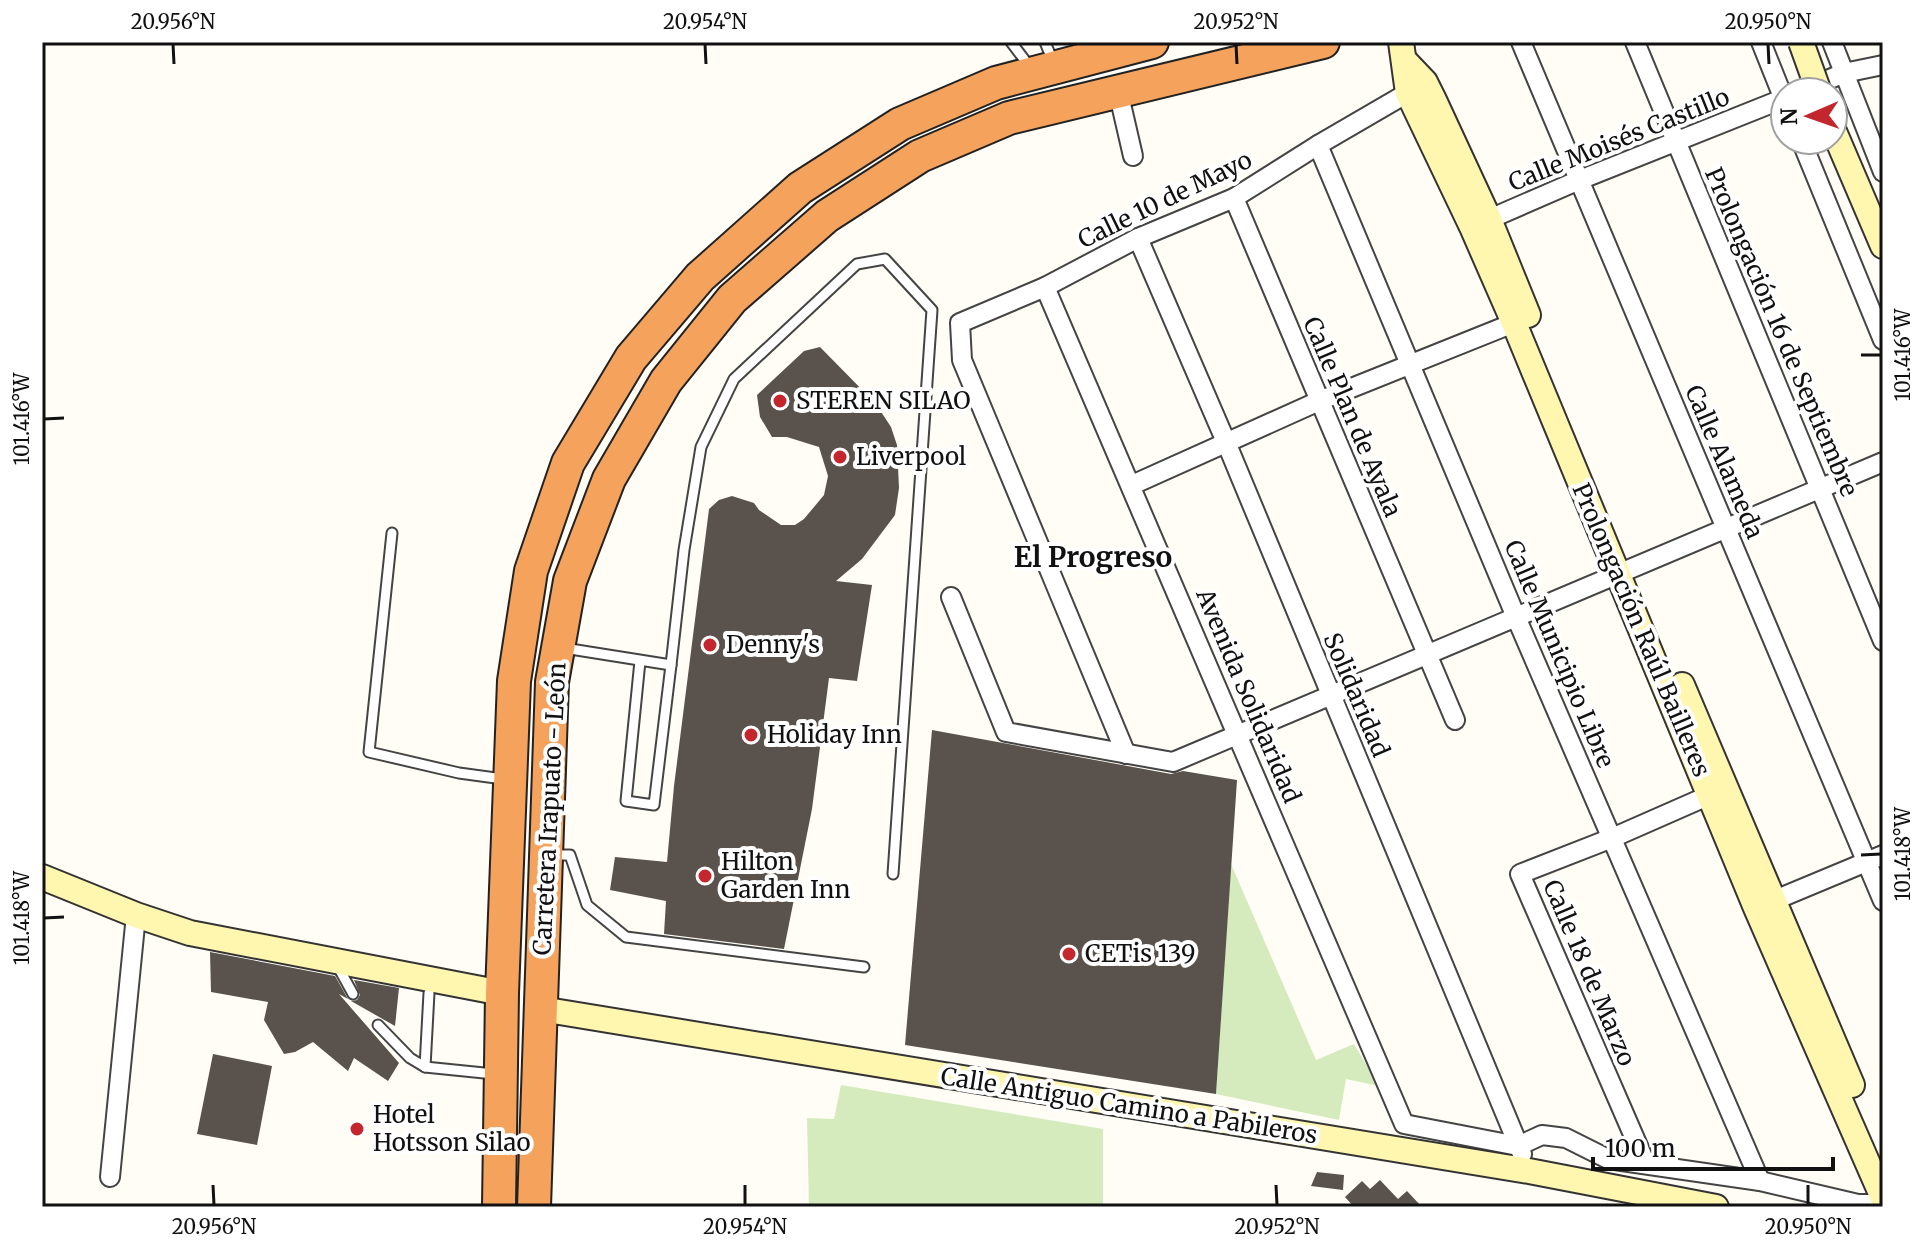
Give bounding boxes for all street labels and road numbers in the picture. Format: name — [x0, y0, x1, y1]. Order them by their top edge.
street label: Calle Moisés Castillo — [1504, 81, 1734, 198]
street label: Calle 10 de Mayo — [1073, 144, 1257, 255]
street label: Prolongación 16 de Septiembre — [1698, 163, 1865, 501]
street label: Calle Plan de Ayala — [1296, 312, 1409, 522]
street label: Calle Alameda — [1678, 380, 1771, 543]
street label: Prolongación Raúl Bailleres — [1565, 478, 1717, 781]
street label: Calle Municipio Libre — [1497, 535, 1621, 772]
street label: Avenida Solidaridad — [1189, 583, 1308, 808]
street label: Solidaridad — [1316, 628, 1396, 761]
street label: Carretera Irapuato - León — [526, 662, 573, 956]
street label: Calle 18 de Marzo — [1536, 875, 1643, 1071]
street label: Calle Antiguo Camino a Pabileros — [939, 1060, 1320, 1151]

